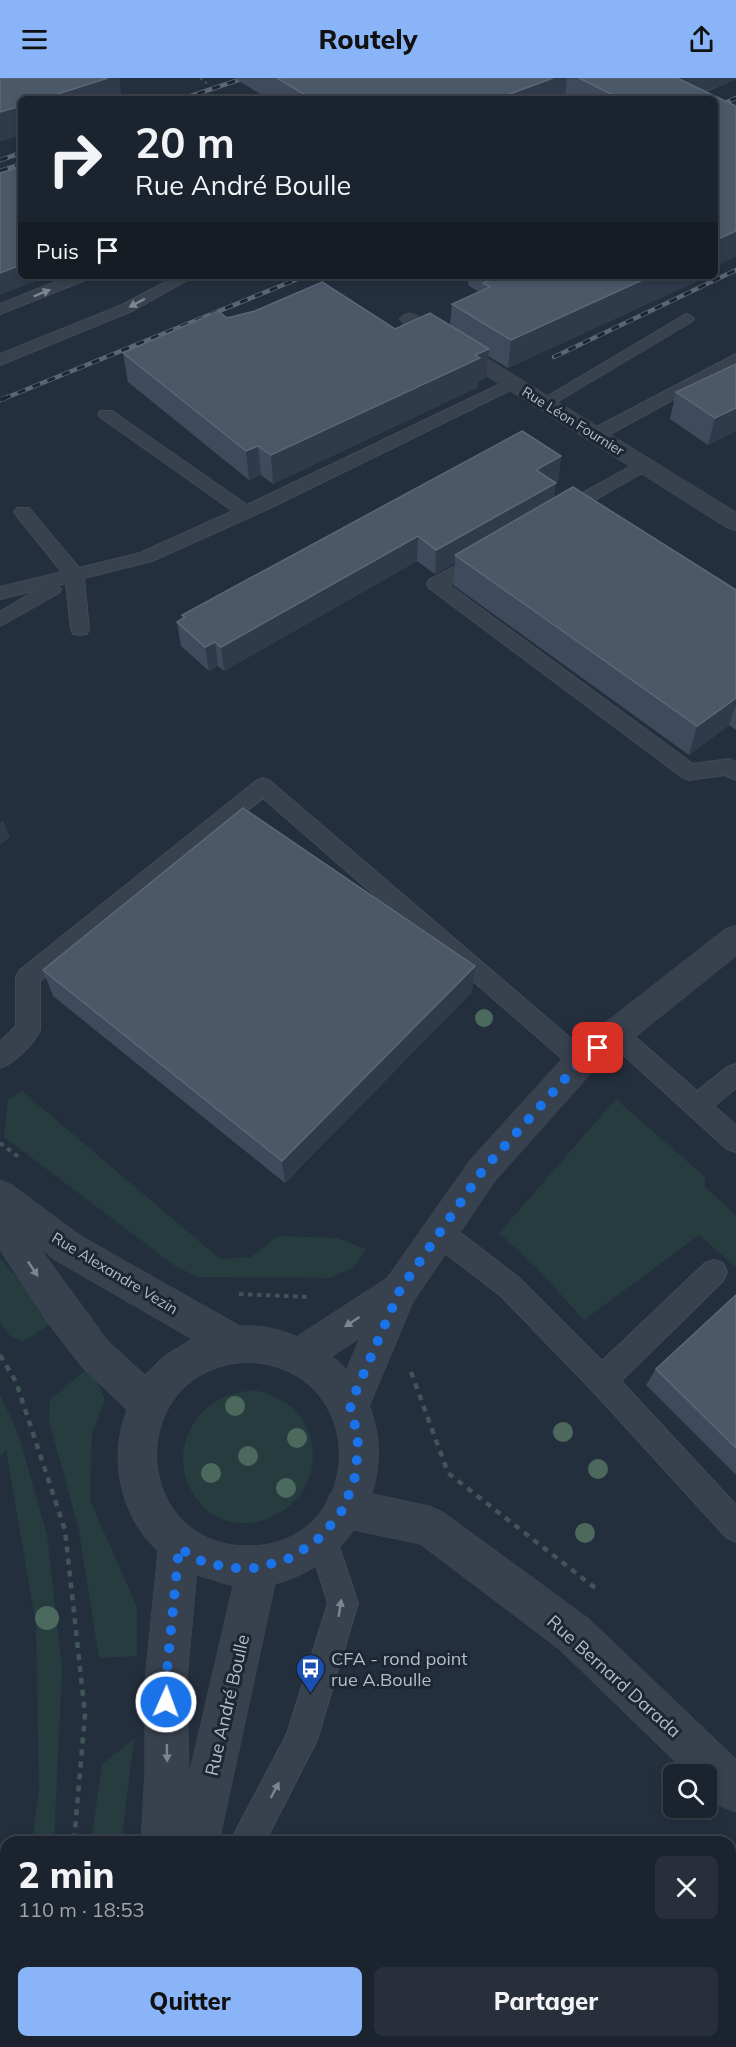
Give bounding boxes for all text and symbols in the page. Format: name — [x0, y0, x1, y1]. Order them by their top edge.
text: Routely — [318, 22, 418, 56]
icon: menu — [18, 23, 51, 56]
icon: share — [685, 23, 718, 56]
text: 20 m — [135, 116, 235, 169]
icon: right — [36, 120, 114, 198]
text: Rue André Boulle — [135, 168, 351, 202]
icon: arrive — [91, 234, 124, 267]
text: Puis — [36, 237, 79, 265]
one-way arrow — [33, 287, 51, 297]
one-way arrow — [128, 298, 145, 308]
street label: Rue Léon Fournier — [519, 382, 628, 460]
pin — [572, 1022, 623, 1073]
icon: arrive — [581, 1031, 614, 1064]
street label: Rue Alexandre Vezin — [48, 1228, 182, 1318]
one-way arrow — [27, 1261, 38, 1277]
one-way arrow — [343, 1316, 360, 1327]
one-way arrow — [335, 1598, 344, 1617]
street label: Rue Bernard Darada — [542, 1610, 686, 1742]
street label: Rue André Boulle — [200, 1632, 254, 1778]
place label: CFA - rond point rue A.Boulle — [331, 1647, 468, 1691]
bus stop icon: CFA - rond point rue A.Boulle — [294, 1652, 326, 1694]
position arrow — [134, 1670, 198, 1734]
one-way arrow — [162, 1743, 172, 1762]
map controls — [663, 1764, 717, 1818]
button: search — [663, 1764, 717, 1818]
one-way arrow — [270, 1782, 280, 1799]
text: 2 min — [18, 1852, 114, 1897]
button: close — [655, 1856, 718, 1919]
text: 110 m · 18:53 — [18, 1897, 144, 1922]
button: Quitter — [18, 1967, 362, 2036]
button: Partager — [374, 1967, 718, 2036]

